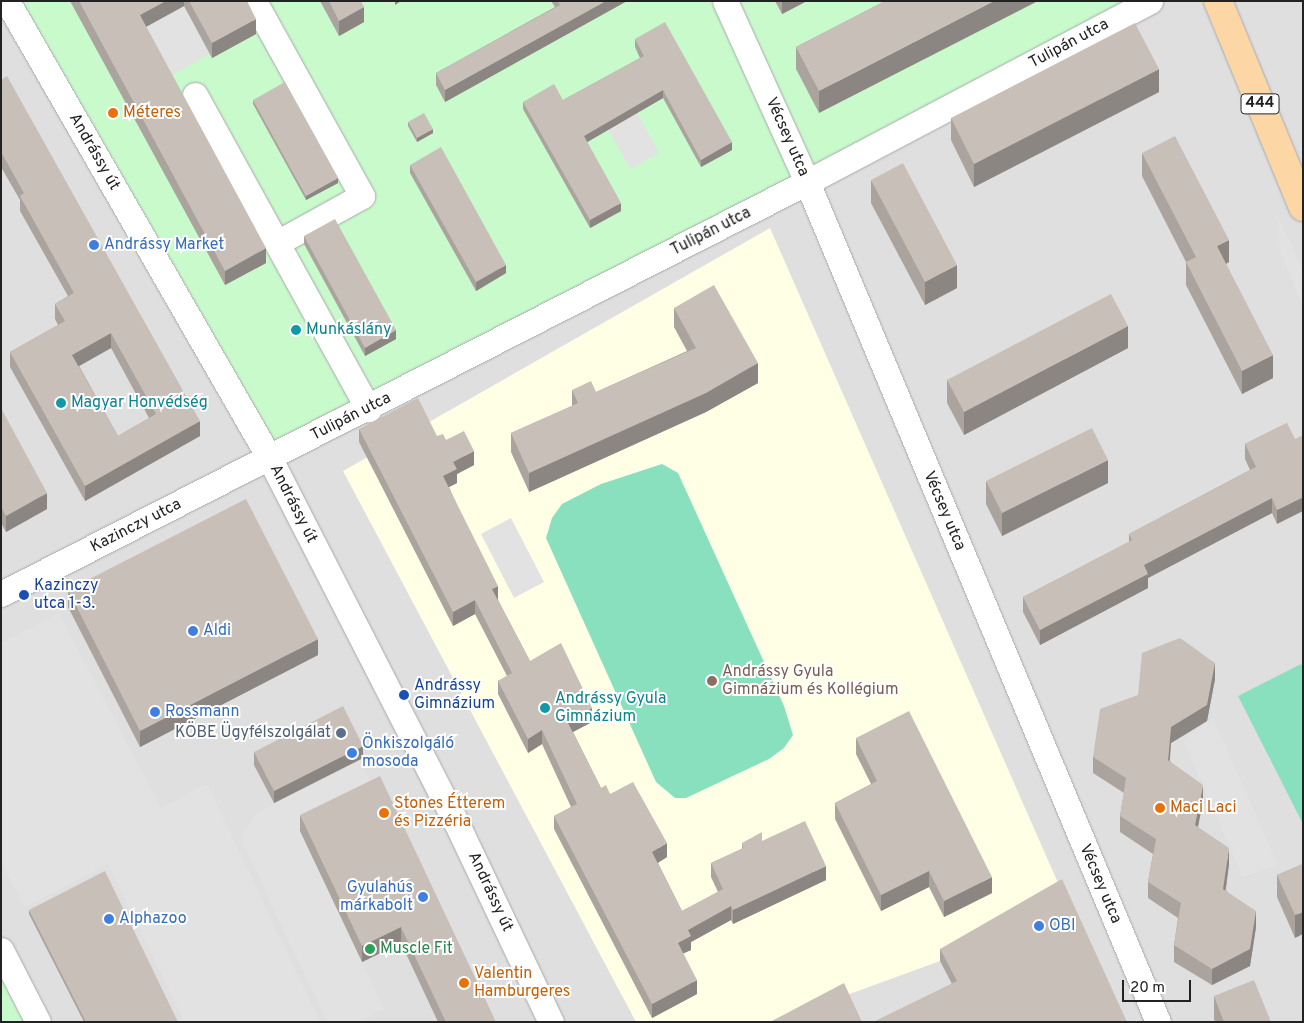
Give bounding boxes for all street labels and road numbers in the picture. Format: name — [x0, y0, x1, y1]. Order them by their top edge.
street label: Tulipán utca — [1026, 15, 1112, 73]
road number: 444 — [1240, 92, 1280, 116]
street label: Vécsey utca — [761, 95, 813, 179]
street label: Andrássy út — [64, 110, 124, 194]
street label: Tulipán utca — [668, 204, 754, 260]
street label: Tulipán utca — [308, 389, 394, 445]
street label: Andrássy út — [265, 461, 321, 547]
street label: Vécsey utca — [919, 468, 969, 554]
street label: Kazinczy utca — [87, 495, 185, 557]
street label: Vécsey utca — [1075, 841, 1125, 927]
street label: Andrássy út — [463, 849, 517, 935]

